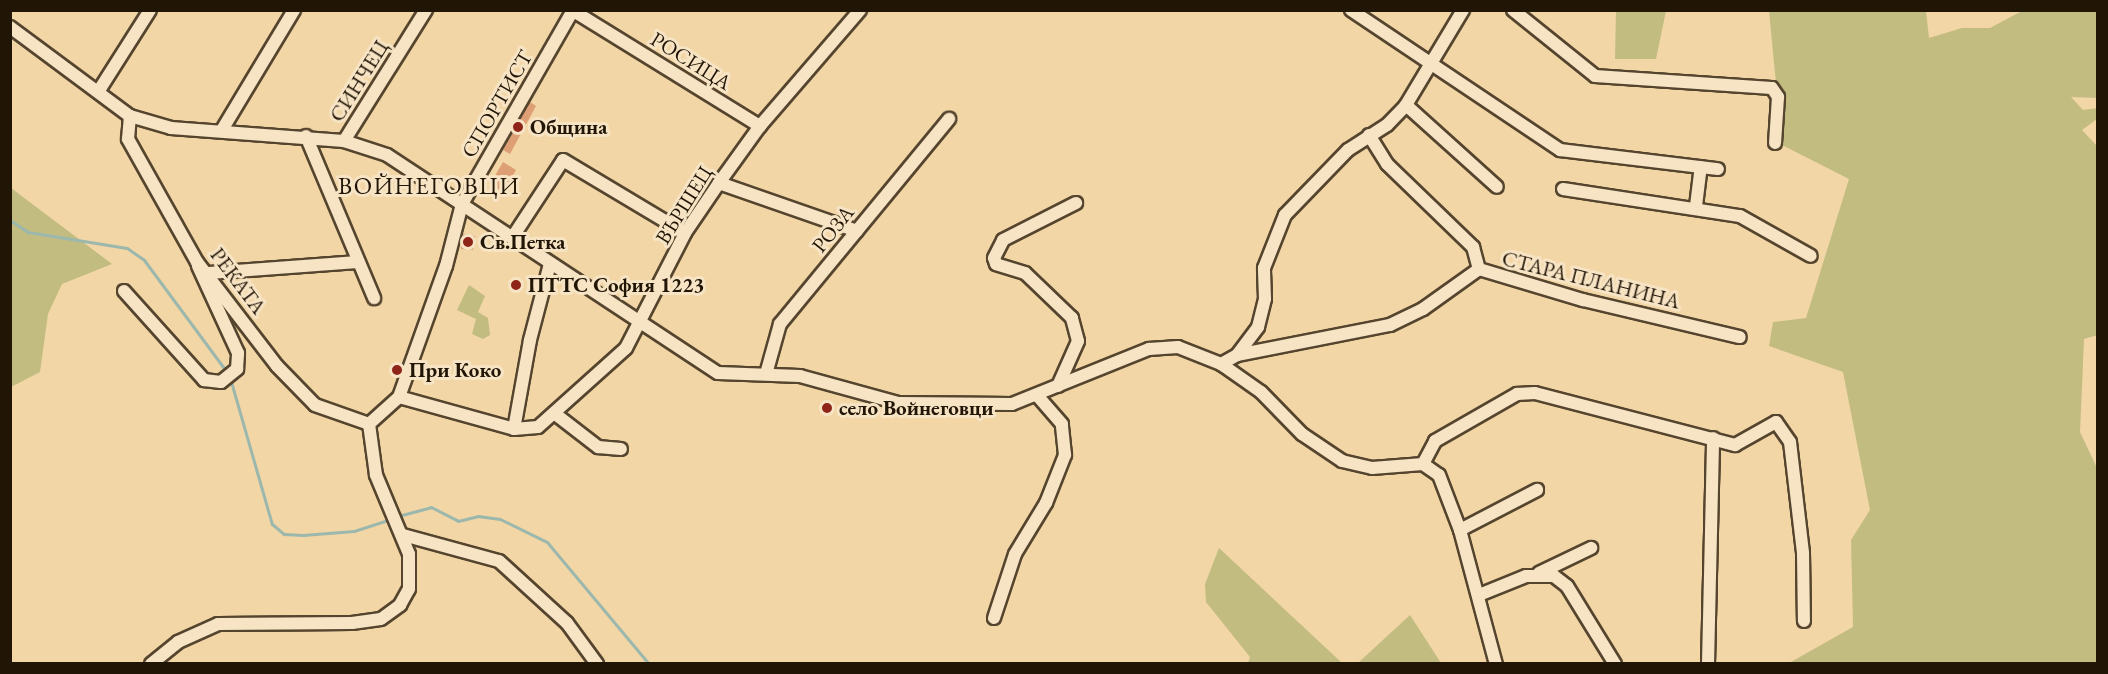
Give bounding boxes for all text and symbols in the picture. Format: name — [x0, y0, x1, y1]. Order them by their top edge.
street label: РОСИЦА — [646, 26, 736, 96]
street label: СИНЧЕЦ — [324, 36, 394, 126]
street label: СПОРТИСТ — [456, 46, 538, 162]
place label: Община — [530, 114, 607, 140]
marker: Община — [511, 120, 525, 134]
street label: ВЪРШЕЦ — [650, 161, 718, 249]
district label: ВОЙНЕГОВЦИ — [338, 172, 520, 200]
street label: РОЗА — [807, 201, 859, 257]
place label: Св.Петка — [480, 229, 566, 255]
marker: Св.Петка — [461, 235, 475, 249]
street label: РЕКАТА — [205, 243, 271, 319]
street label: СТАРА ПЛАНИНА — [1499, 246, 1683, 314]
place label: ПТТС София 1223 — [528, 272, 704, 298]
marker: ПТТС София 1223 — [509, 278, 523, 292]
place label: При Коко — [409, 357, 501, 383]
marker: При Коко — [390, 363, 404, 377]
place label: село Войнеговци — [839, 395, 994, 421]
marker: село Войнеговци — [820, 401, 834, 415]

